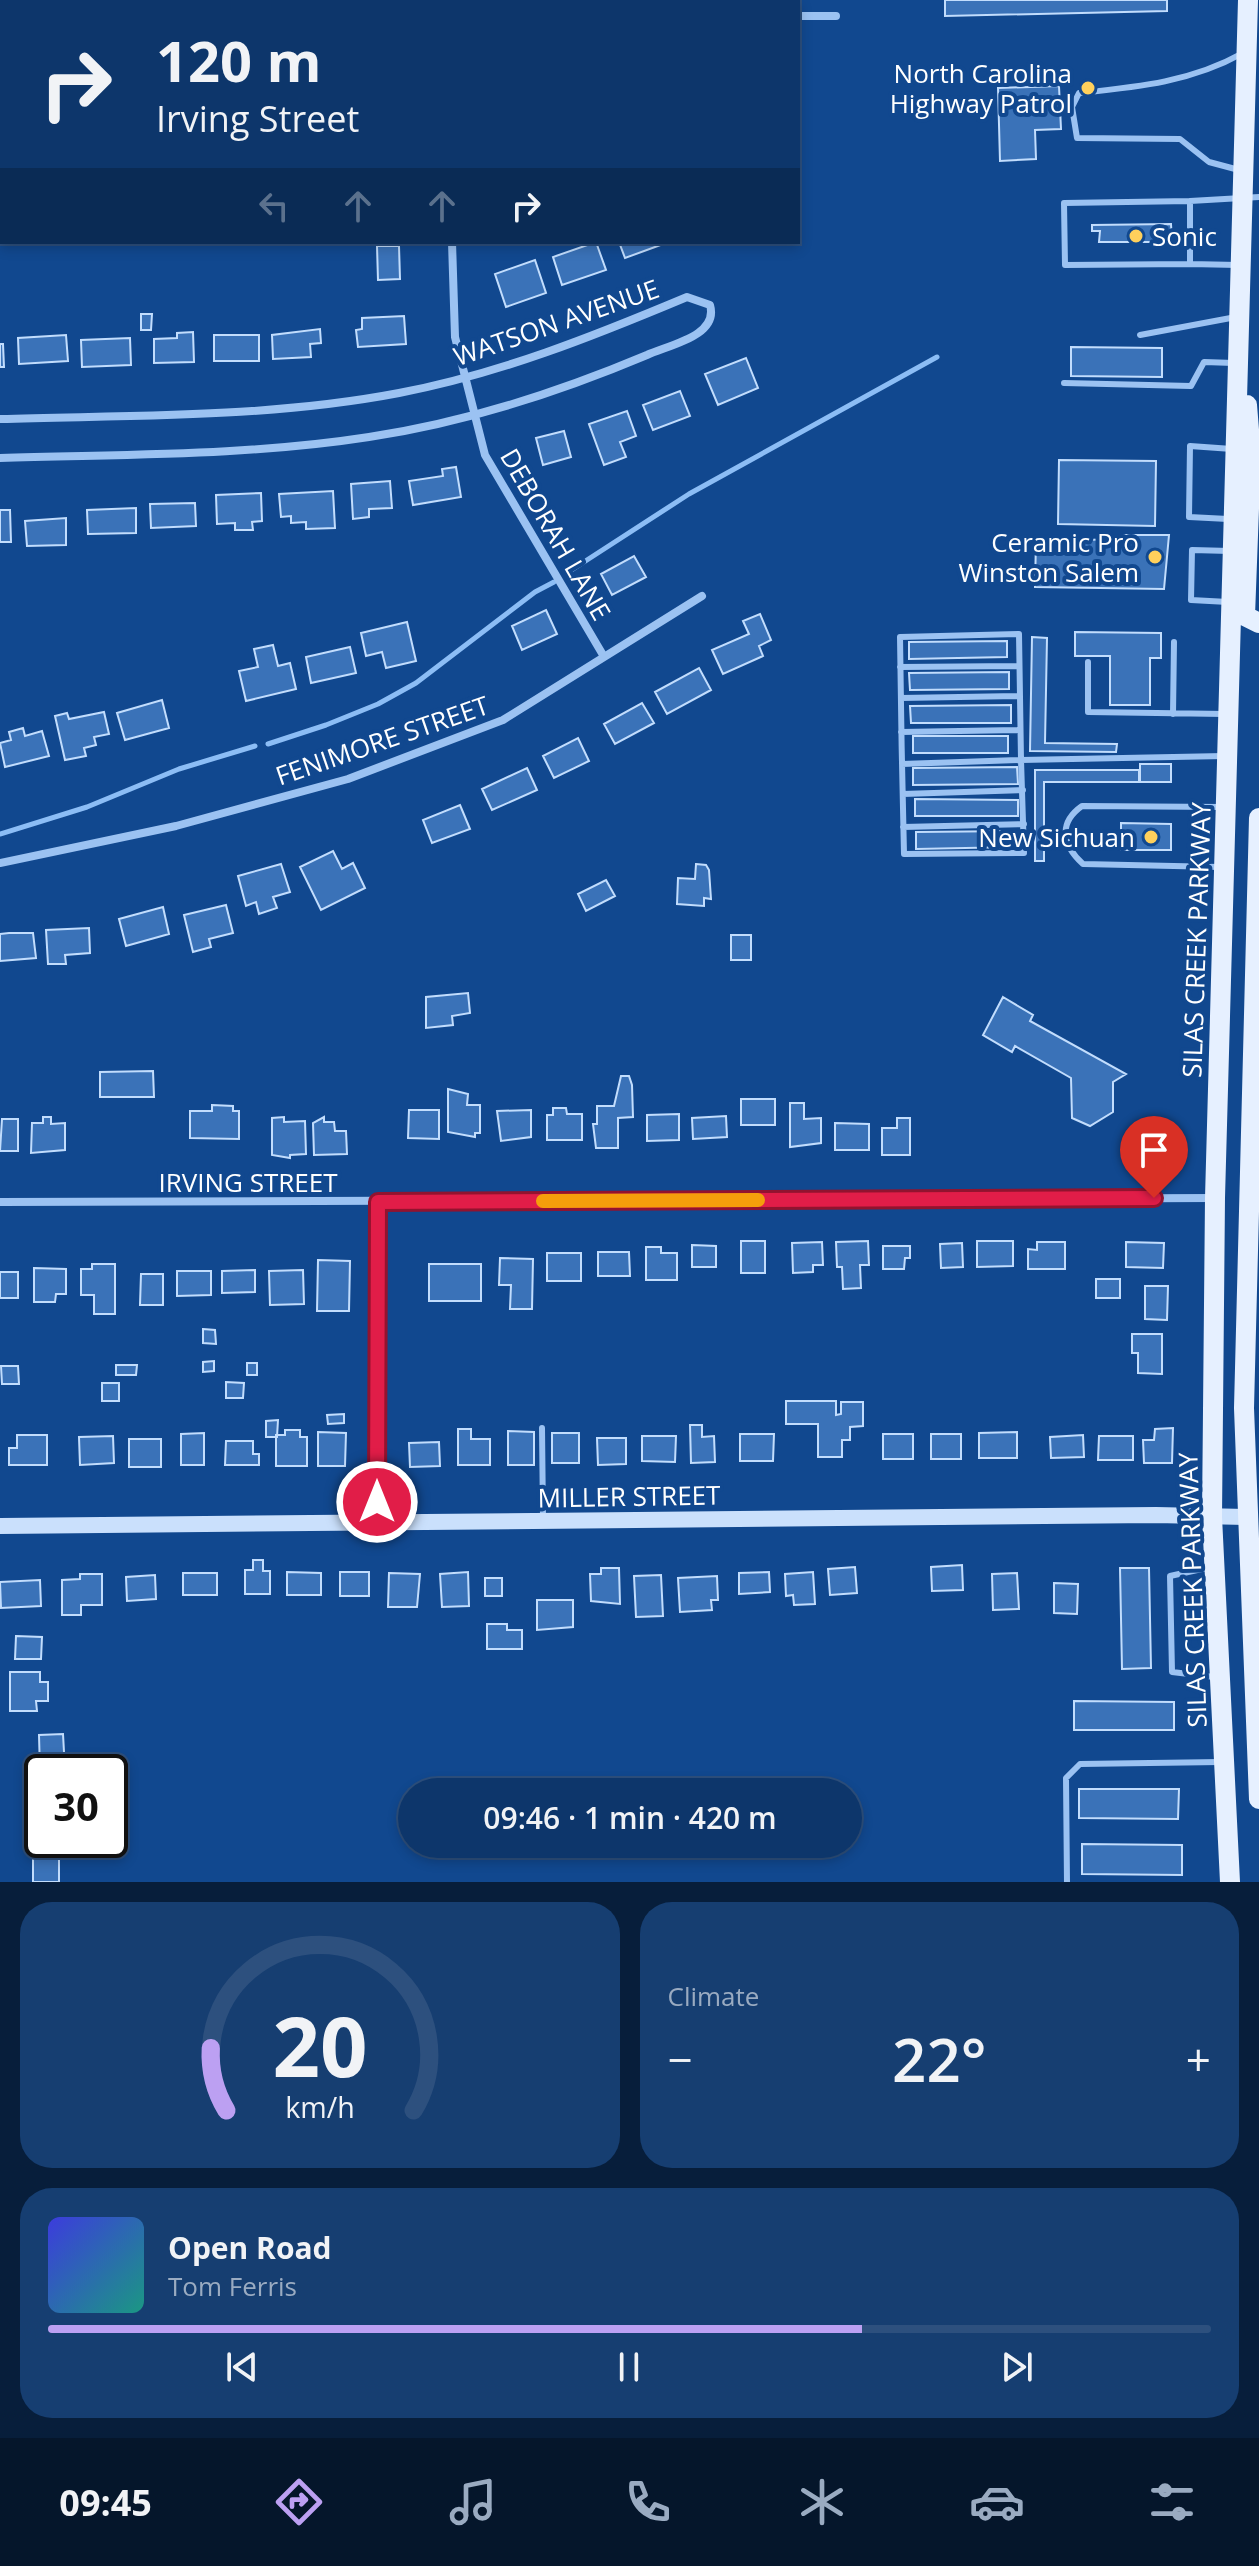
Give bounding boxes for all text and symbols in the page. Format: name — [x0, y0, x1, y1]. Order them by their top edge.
text: 120 m — [156, 22, 322, 98]
icon: right — [24, 32, 128, 136]
place label: North Carolina Highway Patrol — [890, 55, 1072, 121]
marker: North Carolina Highway Patrol — [1079, 79, 1097, 97]
text: Irving Street — [156, 94, 359, 143]
icon: left — [252, 184, 296, 228]
icon: ahead — [336, 184, 380, 228]
icon: ahead — [420, 184, 464, 228]
icon: right — [504, 184, 548, 228]
place label: Sonic — [1152, 218, 1217, 254]
marker: Sonic — [1127, 227, 1145, 245]
street label: WATSON AVENUE — [449, 270, 663, 374]
street label: DEBORAH LANE — [492, 442, 620, 626]
place label: Ceramic Pro Winston Salem — [959, 524, 1139, 590]
marker: Ceramic Pro Winston Salem — [1146, 548, 1164, 566]
street label: FENIMORE STREET — [271, 686, 494, 793]
street label: SILAS CREEK PARKWAY — [1173, 801, 1219, 1078]
place label: New Sichuan — [978, 819, 1135, 855]
marker: New Sichuan — [1142, 828, 1160, 846]
pin — [1120, 1116, 1188, 1198]
icon: arrive — [1132, 1128, 1176, 1172]
street label: IRVING STREET — [158, 1164, 338, 1200]
street label: SILAS CREEK PARKWAY — [1169, 1451, 1215, 1728]
position arrow — [335, 1460, 419, 1544]
street label: MILLER STREET — [537, 1476, 721, 1516]
speed limit sign: 30 — [24, 1754, 128, 1858]
text: 09:46 · 1 min · 420 m — [483, 1797, 777, 1838]
text: Climate — [668, 1978, 759, 2014]
text: 20 — [272, 1988, 367, 2101]
text: 22° — [892, 2018, 986, 2100]
text: − — [668, 2029, 693, 2089]
text: + — [1186, 2029, 1211, 2089]
text: km/h — [285, 2087, 354, 2126]
text: Open Road — [168, 2227, 332, 2268]
text: Tom Ferris — [168, 2268, 297, 2304]
icon: previous — [220, 2345, 264, 2389]
icon: pause — [607, 2345, 651, 2389]
icon: next — [995, 2345, 1039, 2389]
icon: directions — [271, 2474, 327, 2530]
icon: music — [445, 2474, 501, 2530]
icon: phone — [620, 2474, 676, 2530]
icon: climate — [794, 2474, 850, 2530]
icon: car — [969, 2474, 1025, 2530]
icon: filters — [1144, 2474, 1200, 2530]
text: 09:45 — [59, 2478, 152, 2527]

